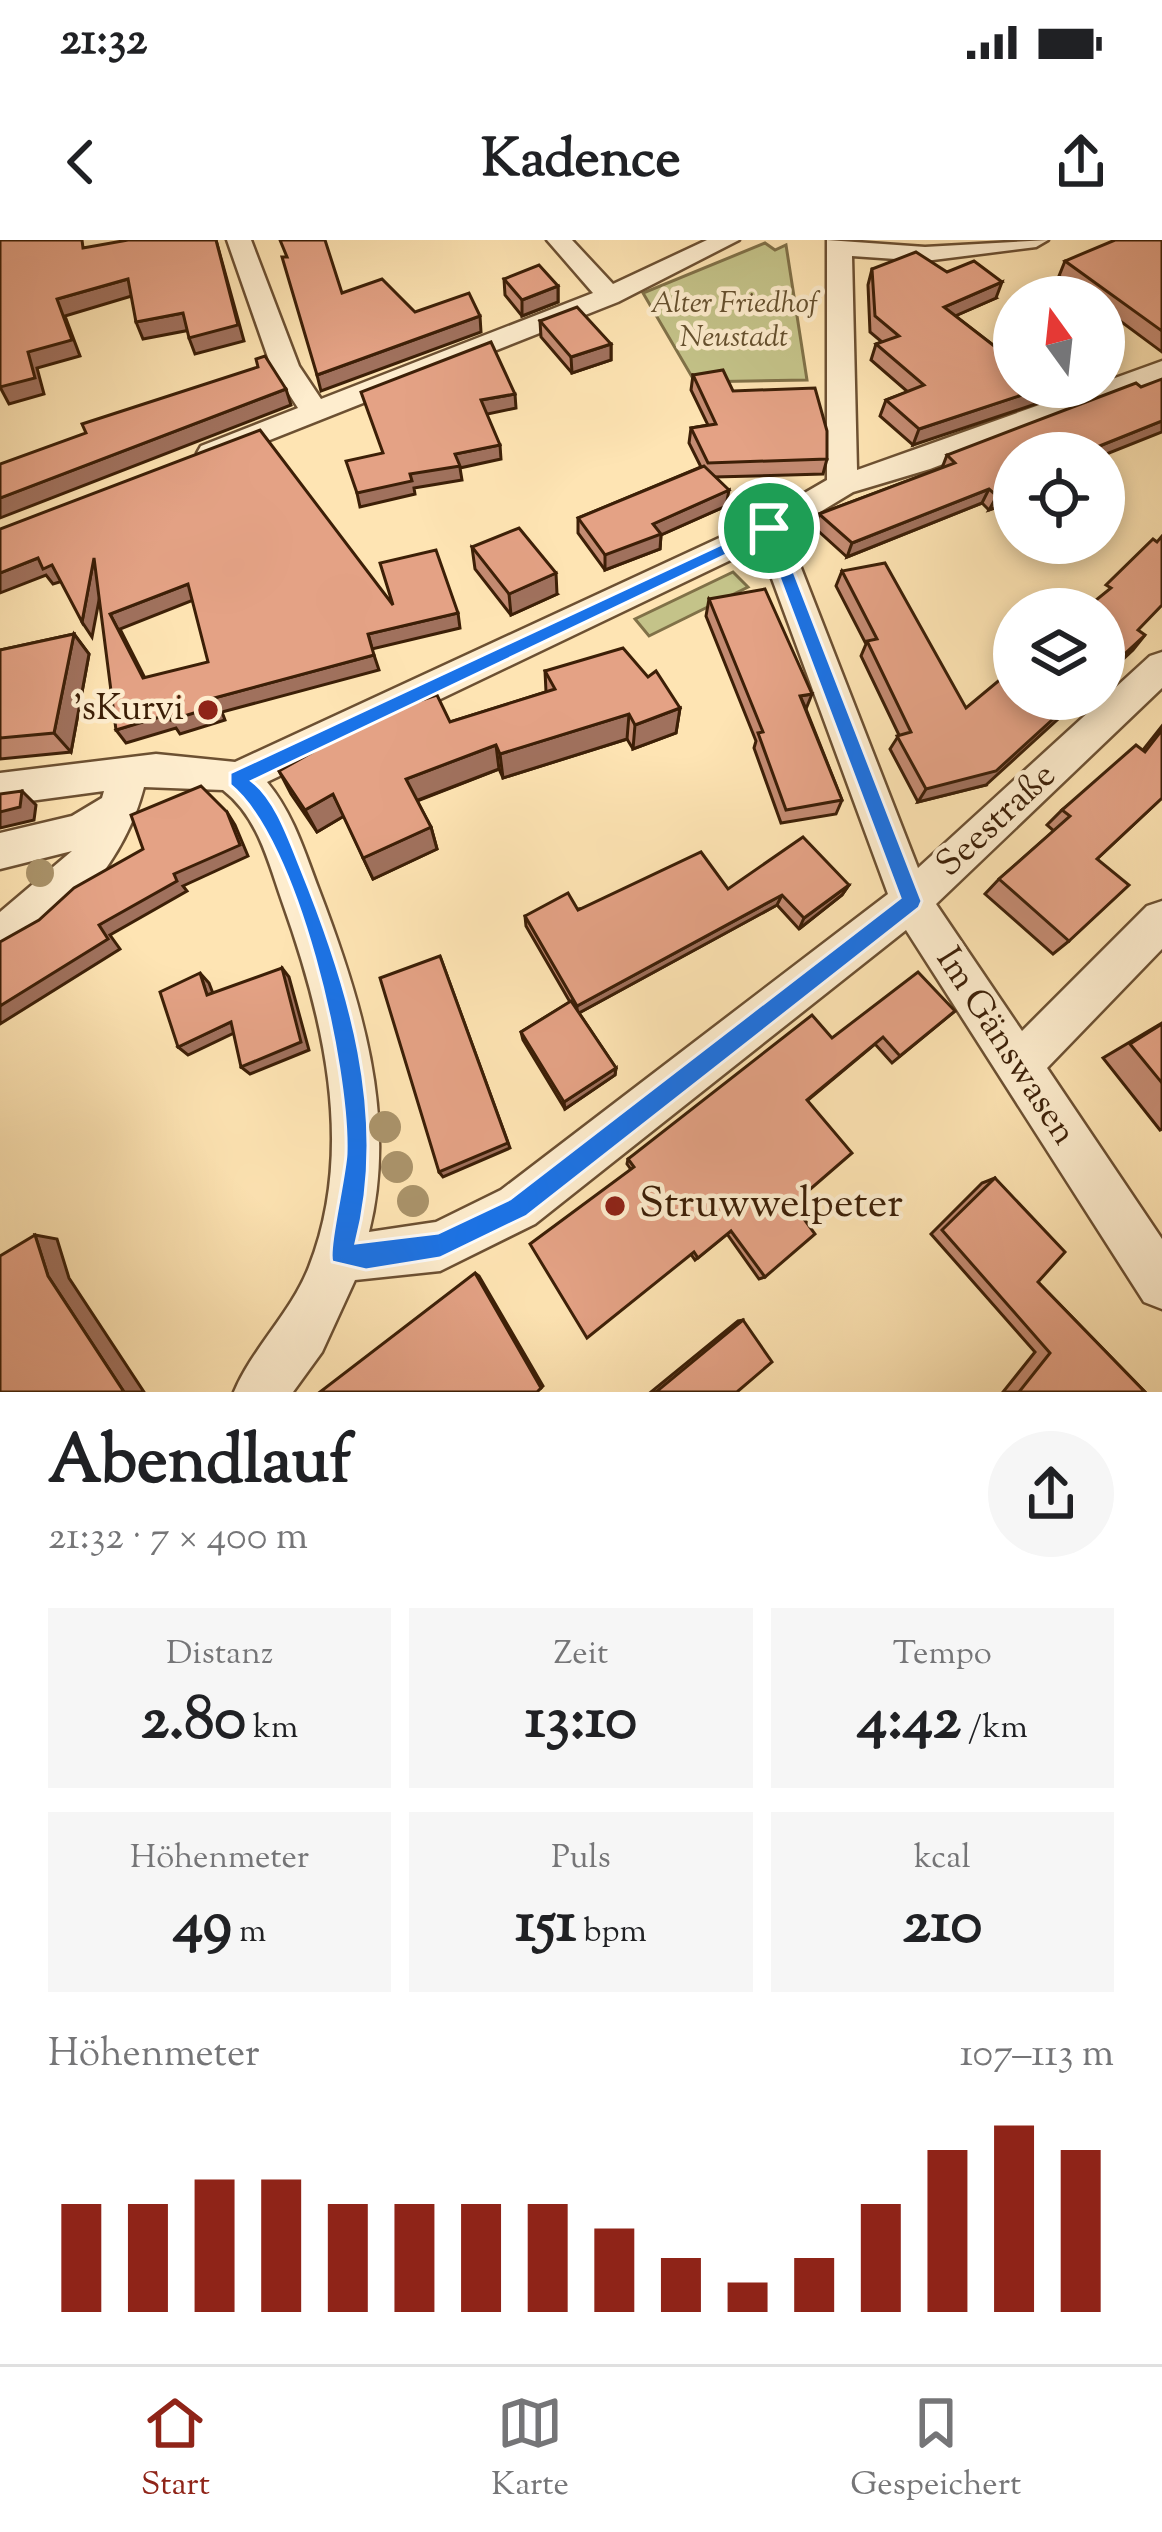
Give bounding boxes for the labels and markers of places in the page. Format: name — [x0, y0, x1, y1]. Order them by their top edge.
pin — [718, 477, 820, 579]
place label: 'sKurvi — [73, 684, 184, 736]
marker: 'sKurvi — [195, 697, 221, 723]
place label: Struwwelpeter — [639, 1176, 903, 1236]
marker: Struwwelpeter — [602, 1193, 628, 1219]

